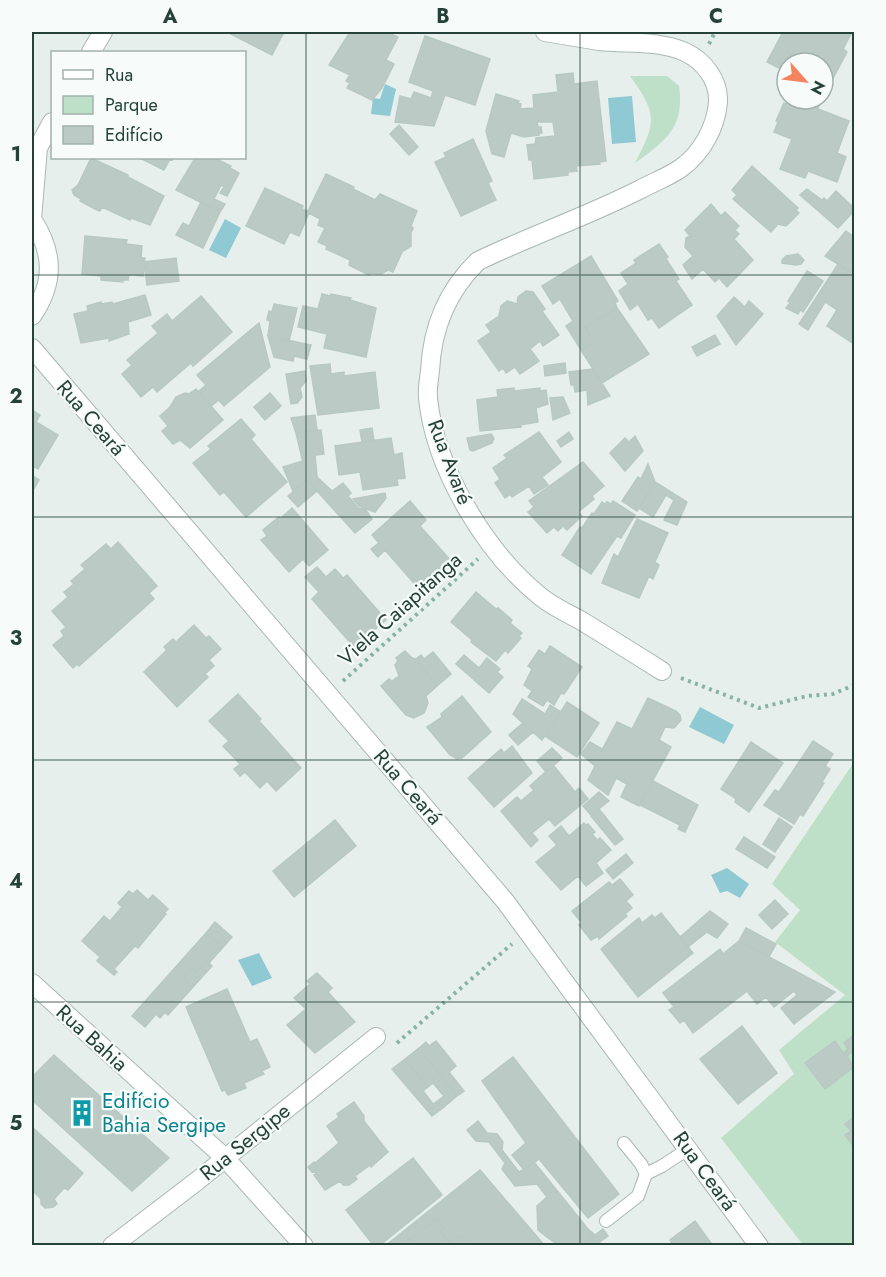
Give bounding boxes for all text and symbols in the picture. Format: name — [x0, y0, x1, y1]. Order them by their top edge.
text: A — [162, 2, 178, 31]
text: B — [436, 2, 450, 31]
text: C — [709, 2, 723, 31]
legend — [51, 51, 246, 159]
north arrow — [775, 51, 835, 111]
text: Rua — [105, 62, 133, 88]
text: N — [805, 77, 831, 99]
text: Parque — [105, 92, 158, 118]
text: Edifício — [105, 122, 163, 148]
text: 1 — [11, 140, 21, 169]
street label: Rua Ceará — [50, 373, 132, 463]
text: 2 — [9, 382, 23, 411]
street label: Rua Avaré — [420, 415, 480, 509]
street label: Viela Caiapitanga — [332, 545, 468, 673]
text: 3 — [10, 624, 22, 653]
street label: Rua Ceará — [367, 742, 449, 832]
text: 4 — [9, 867, 23, 896]
street label: Rua Bahia — [49, 998, 135, 1078]
place label: Edifício Bahia Sergipe — [102, 1086, 226, 1140]
street label: Rua Sergipe — [193, 1096, 297, 1188]
building icon: Edifício Bahia Sergipe — [67, 1098, 97, 1128]
text: 5 — [10, 1109, 23, 1138]
street label: Rua Ceará — [666, 1125, 744, 1217]

